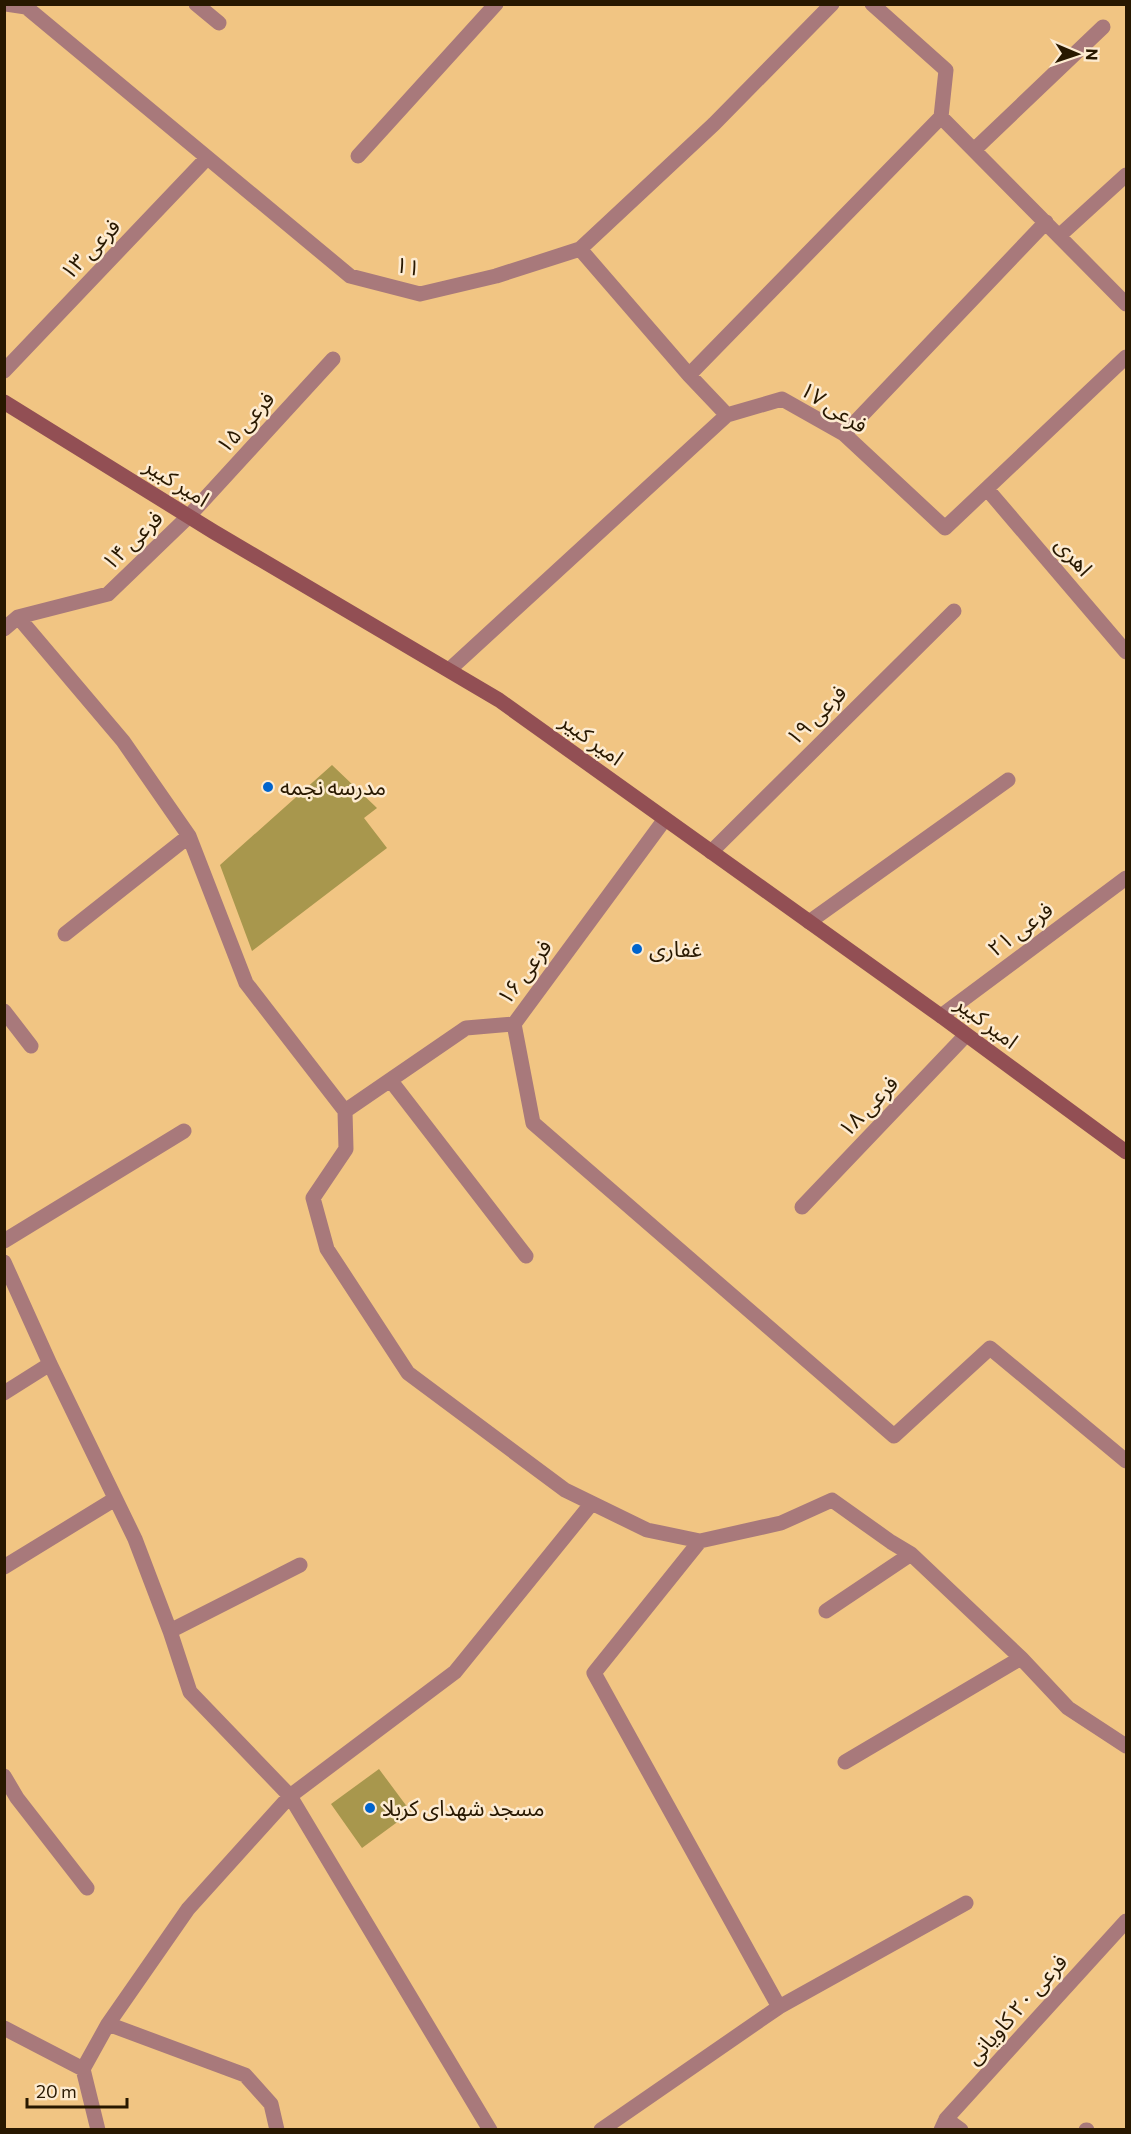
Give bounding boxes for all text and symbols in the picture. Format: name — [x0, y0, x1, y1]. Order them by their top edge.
north arrow — [1047, 24, 1107, 84]
text: N — [1083, 48, 1102, 61]
street label: فرعی ۱۳ — [54, 212, 125, 285]
street label: ۱۱ — [393, 250, 423, 281]
street label: فرعی ۱۷ — [796, 375, 873, 438]
street label: فرعی ۱۵ — [210, 385, 280, 458]
street label: امیر کبیر — [139, 451, 215, 512]
street label: فرعی ۱۴ — [95, 504, 168, 575]
street label: اهری — [1050, 530, 1099, 581]
street label: فرعی ۱۹ — [780, 679, 852, 751]
street label: امیر کبیر — [555, 706, 629, 771]
place label: مدرسه نجمه — [280, 773, 386, 801]
marker: مدرسه نجمه — [261, 780, 275, 794]
street label: فرعی ۲۱ — [982, 895, 1058, 962]
street label: فرعی ۱۶ — [490, 934, 557, 1010]
place label: غفاری — [649, 935, 702, 963]
marker: غفاری — [630, 942, 644, 956]
street label: امیر کبیر — [950, 989, 1024, 1054]
street label: فرعی ۱۸ — [832, 1069, 903, 1142]
place label: مسجد شهدای کربلا — [382, 1794, 545, 1821]
marker: مسجد شهدای کربلا — [363, 1801, 377, 1815]
street label: فرعی ۲۰ کاویانی — [959, 1948, 1072, 2069]
scale bar — [27, 2071, 128, 2109]
text: 20 m — [36, 2080, 77, 2102]

